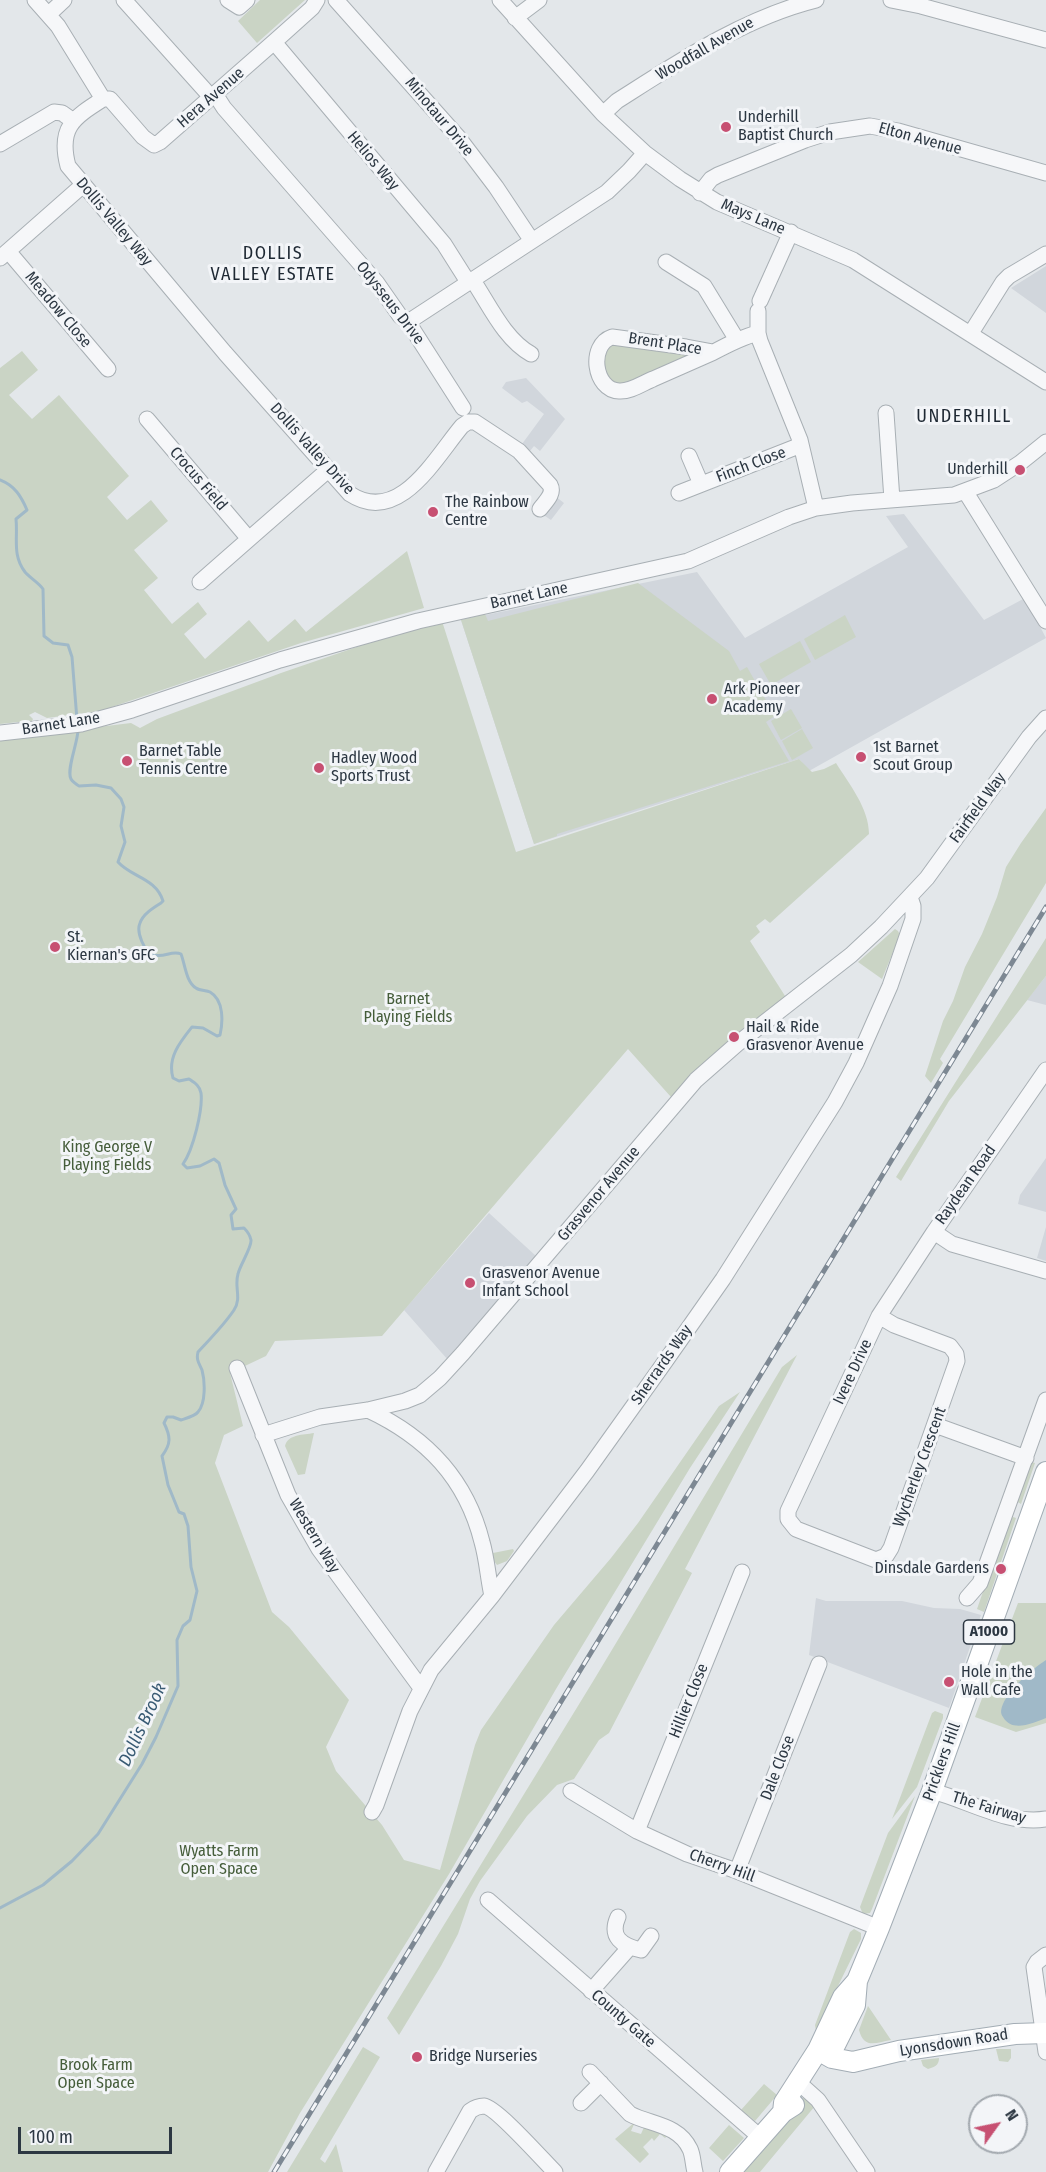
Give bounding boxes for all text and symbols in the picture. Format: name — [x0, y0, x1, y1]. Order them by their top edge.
street label: Woodfall Avenue — [653, 13, 757, 85]
street label: Hera Avenue — [174, 64, 248, 132]
street label: Minotaur Drive — [401, 74, 477, 160]
place label: Underhill Baptist Church — [738, 108, 833, 146]
street label: Elton Avenue — [876, 119, 964, 159]
marker: Underhill Baptist Church — [719, 120, 733, 134]
street label: Helios Way — [343, 128, 403, 194]
street label: Dollis Valley Way — [72, 174, 156, 270]
street label: Mays Lane — [718, 195, 788, 239]
district label: DOLLIS VALLEY ESTATE — [211, 243, 335, 286]
street label: Odysseus Drive — [352, 258, 428, 348]
street label: Meadow Close — [21, 268, 95, 352]
street label: Brent Place — [627, 329, 703, 359]
street label: Dollis Valley Drive — [266, 399, 358, 499]
district label: UNDERHILL — [916, 406, 1012, 428]
street label: Crocus Field — [165, 443, 231, 515]
street label: Finch Close — [713, 443, 789, 487]
place label: Underhill — [947, 460, 1008, 480]
marker: Underhill — [1013, 463, 1027, 477]
place label: The Rainbow Centre — [445, 493, 529, 531]
marker: The Rainbow Centre — [426, 505, 440, 519]
street label: Barnet Lane — [489, 578, 569, 614]
place label: Ark Pioneer Academy — [724, 680, 800, 718]
marker: Ark Pioneer Academy — [705, 692, 719, 706]
street label: Barnet Lane — [21, 708, 101, 740]
place label: 1st Barnet Scout Group — [873, 738, 953, 776]
place label: Barnet Table Tennis Centre — [139, 742, 227, 780]
place label: Hadley Wood Sports Trust — [331, 749, 417, 787]
marker: 1st Barnet Scout Group — [854, 750, 868, 764]
marker: Barnet Table Tennis Centre — [120, 754, 134, 768]
marker: Hadley Wood Sports Trust — [312, 761, 326, 775]
street label: Fairfield Way — [946, 769, 1010, 847]
place label: St. Kiernan's GFC — [67, 928, 155, 966]
marker: St. Kiernan's GFC — [48, 940, 62, 954]
park label: Barnet Playing Fields — [364, 990, 452, 1028]
place label: Hail & Ride Grasvenor Avenue — [746, 1018, 864, 1056]
marker: Hail & Ride Grasvenor Avenue — [727, 1030, 741, 1044]
park label: King George V Playing Fields — [62, 1138, 152, 1176]
street label: Raydean Road — [932, 1141, 1000, 1229]
street label: Grasvenor Avenue — [554, 1143, 644, 1245]
place label: Grasvenor Avenue Infant School — [482, 1264, 600, 1302]
marker: Grasvenor Avenue Infant School — [463, 1276, 477, 1290]
street label: Sherrards Way — [627, 1321, 697, 1409]
street label: Ivere Drive — [830, 1336, 876, 1408]
street label: Wycherley Crescent — [889, 1404, 951, 1530]
street label: Western Way — [284, 1495, 344, 1577]
place label: Dinsdale Gardens — [874, 1559, 989, 1579]
marker: Dinsdale Gardens — [994, 1562, 1008, 1576]
road number: A1000 — [964, 1620, 1014, 1644]
street label: Hillier Close — [665, 1661, 713, 1741]
place label: Hole in the Wall Cafe — [961, 1663, 1033, 1701]
marker: Hole in the Wall Cafe — [942, 1675, 956, 1689]
water label: Dollis Brook — [114, 1680, 172, 1770]
street label: Pricklers Hill — [919, 1720, 965, 1804]
street label: Dale Close — [757, 1733, 799, 1803]
street label: The Fairway — [950, 1788, 1028, 1828]
park label: Wyatts Farm Open Space — [179, 1842, 259, 1880]
street label: Cherry Hill — [687, 1845, 757, 1887]
street label: County Gate — [587, 1986, 659, 2052]
street label: Lyonsdown Road — [898, 2025, 1010, 2061]
place label: Bridge Nurseries — [429, 2047, 537, 2067]
marker: Bridge Nurseries — [410, 2050, 424, 2064]
park label: Brook Farm Open Space — [57, 2056, 135, 2094]
north arrow — [968, 2094, 1028, 2154]
text: N — [1001, 2106, 1022, 2124]
scale bar — [21, 2115, 176, 2153]
text: 100 m — [29, 2126, 73, 2148]

